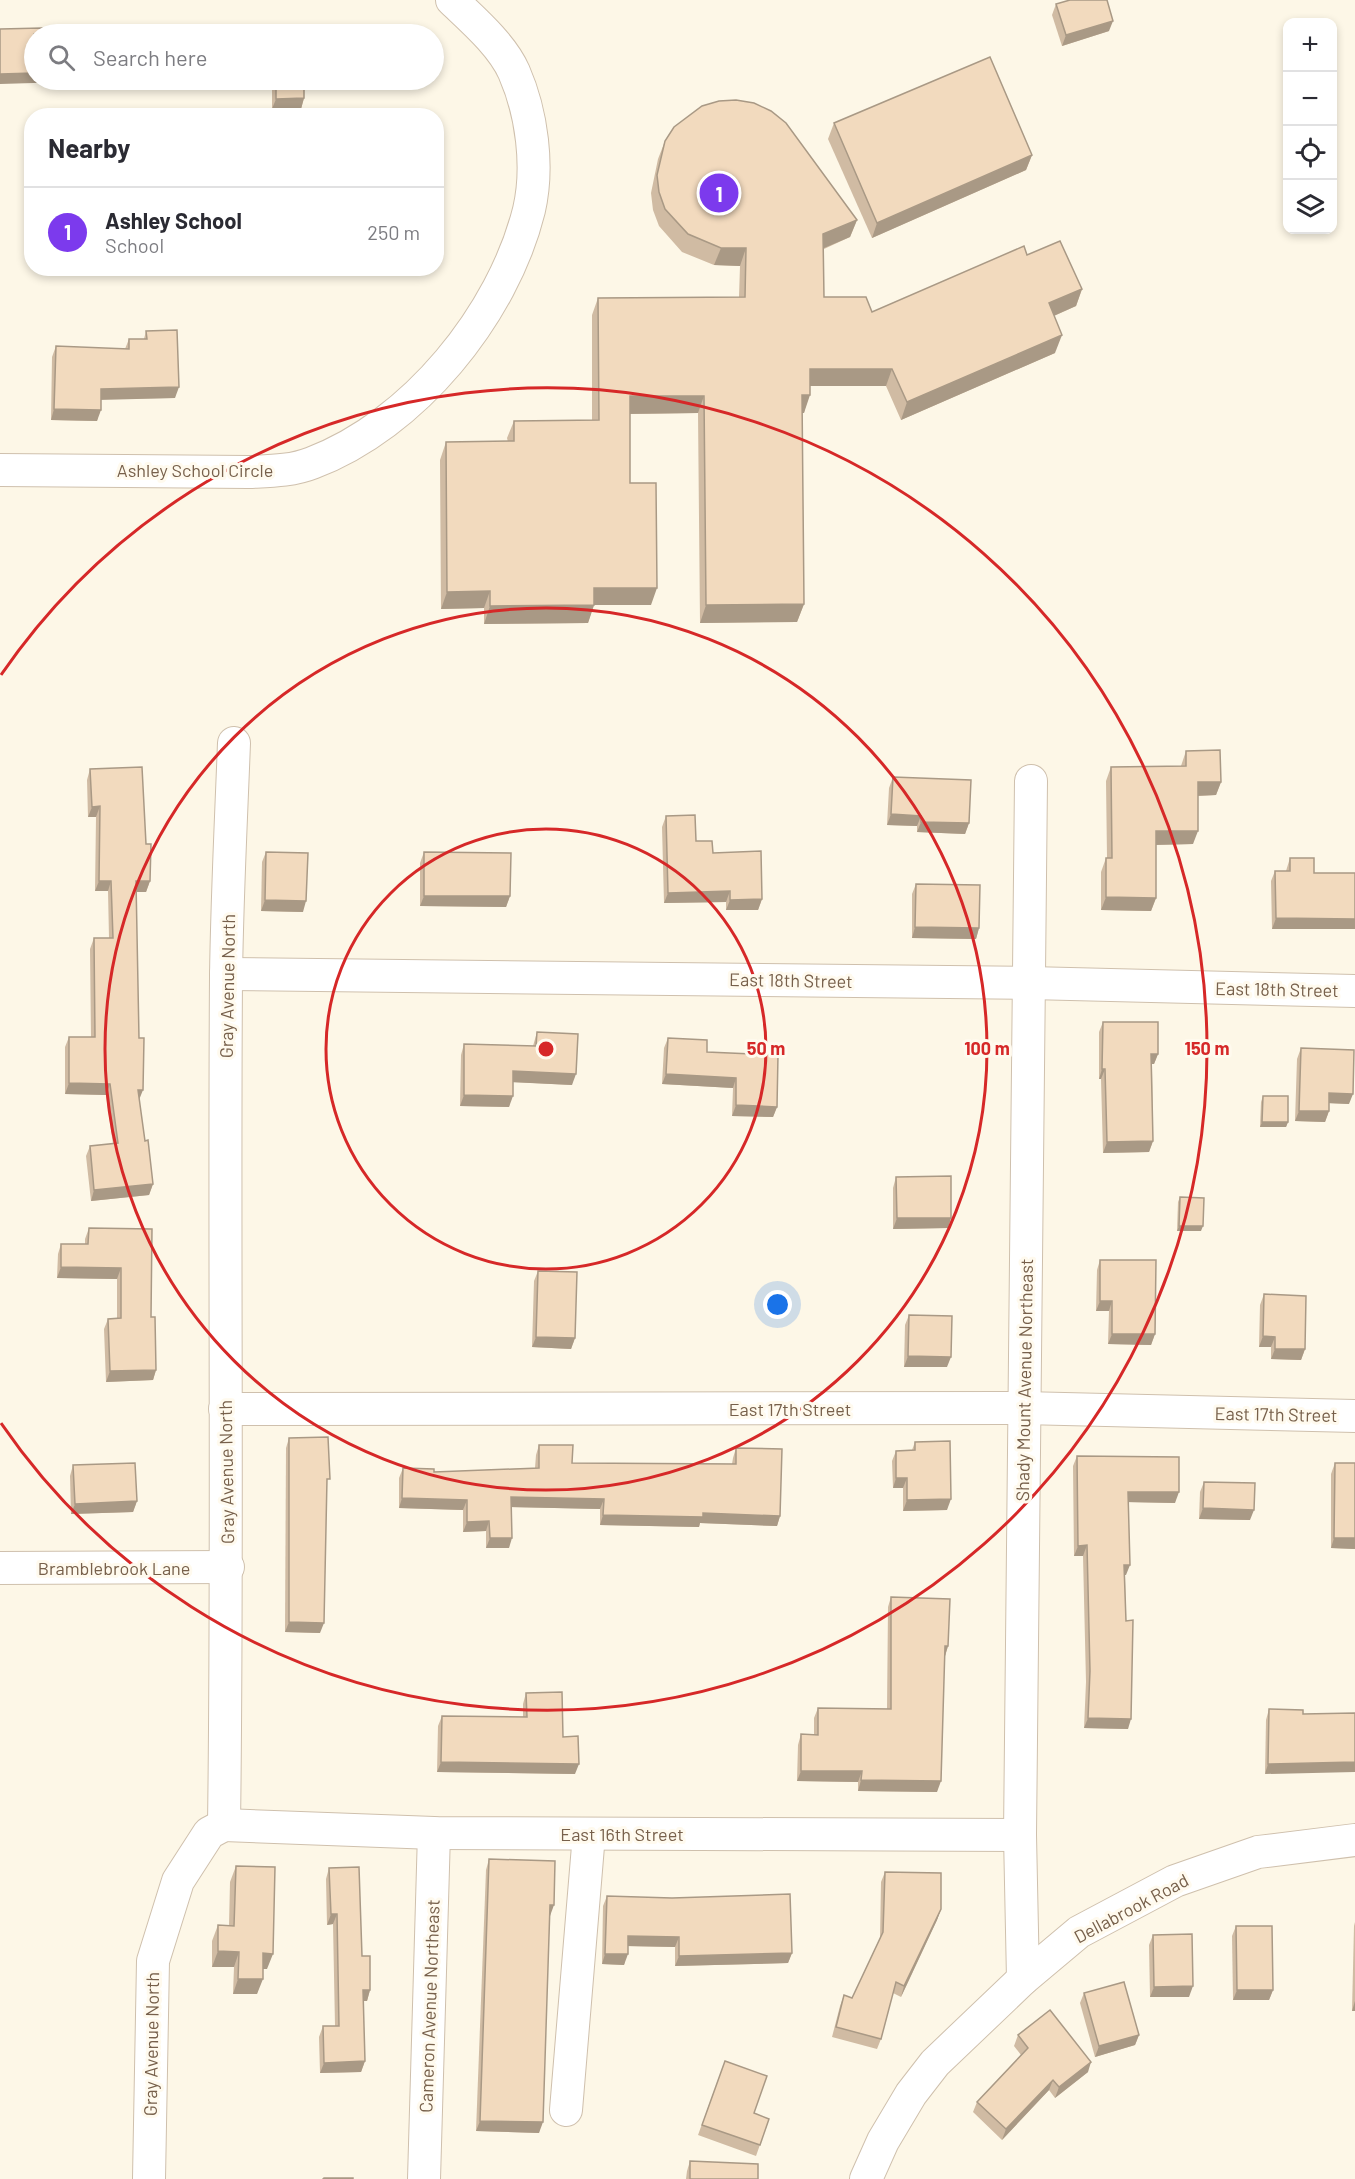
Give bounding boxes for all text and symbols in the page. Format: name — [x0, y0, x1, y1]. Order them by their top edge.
map controls — [1283, 18, 1337, 234]
button: + — [1283, 18, 1337, 72]
search box — [24, 24, 444, 90]
icon: search — [45, 41, 78, 74]
text: Search here — [93, 44, 207, 70]
button: − — [1283, 72, 1337, 126]
button: locate — [1283, 126, 1337, 180]
text: Nearby — [48, 132, 130, 163]
pin: 1 — [700, 170, 738, 216]
button: layers — [1283, 180, 1337, 234]
text: Ashley School — [105, 207, 242, 233]
text: 1 — [64, 220, 71, 244]
text: 250 m — [367, 220, 420, 244]
text: School — [105, 233, 164, 257]
street label: Ashley School Circle — [117, 459, 273, 481]
street label: Gray Avenue North — [215, 914, 239, 1058]
street label: East 18th Street — [729, 968, 853, 992]
street label: East 18th Street — [1215, 977, 1339, 1001]
text: 50 m — [747, 1037, 785, 1059]
text: 100 m — [964, 1037, 1010, 1059]
text: 150 m — [1185, 1037, 1229, 1059]
centre of rings — [536, 1039, 556, 1059]
street label: Shady Mount Avenue Northeast — [1011, 1258, 1037, 1502]
your location — [763, 1290, 792, 1319]
street label: East 17th Street — [729, 1398, 851, 1420]
street label: Gray Avenue North — [214, 1400, 238, 1544]
street label: East 17th Street — [1214, 1402, 1338, 1426]
street label: Bramblebrook Lane — [38, 1557, 190, 1579]
street label: East 16th Street — [560, 1823, 684, 1845]
street label: Dellabrook Road — [1070, 1869, 1192, 1947]
street label: Cameron Avenue Northeast — [414, 1899, 444, 2113]
street label: Gray Avenue North — [139, 1972, 163, 2116]

